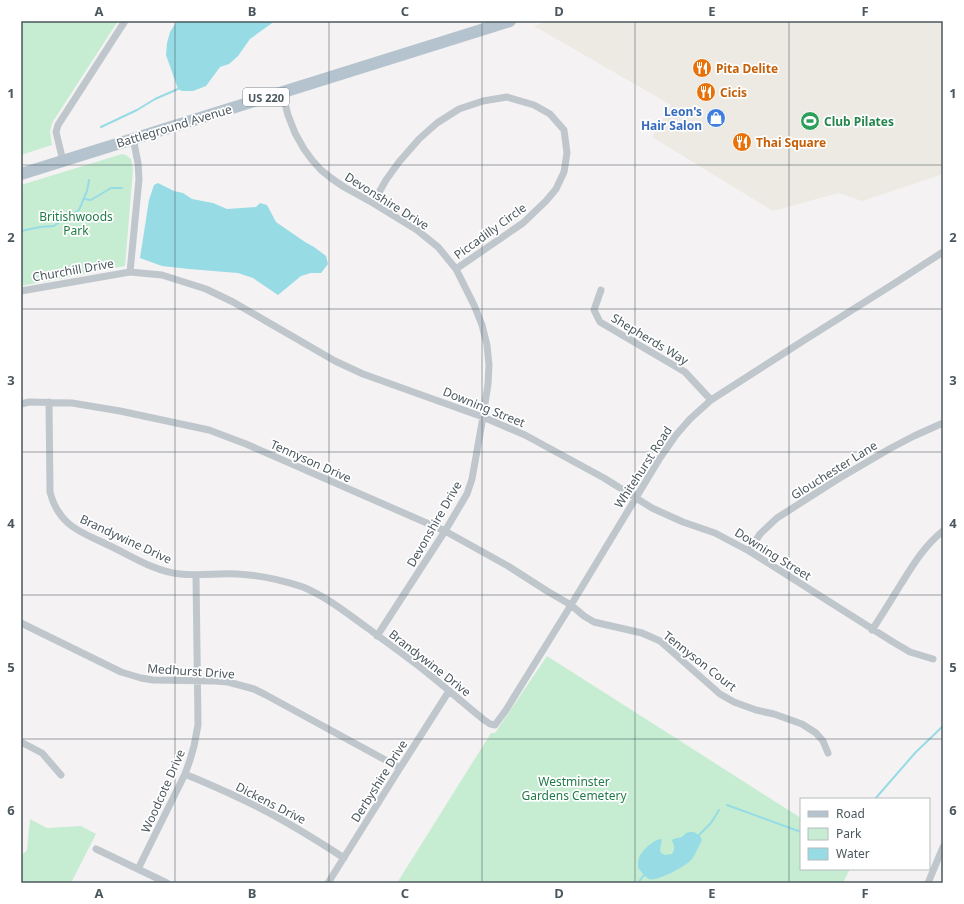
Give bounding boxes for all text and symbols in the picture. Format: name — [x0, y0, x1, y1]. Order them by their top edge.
text: A — [95, 2, 104, 20]
text: B — [248, 2, 256, 20]
text: C — [401, 2, 409, 20]
text: D — [554, 2, 564, 20]
text: E — [708, 2, 716, 20]
text: F — [861, 2, 869, 20]
restaurant icon: Pita Delite — [691, 57, 713, 79]
place label: Pita Delite — [716, 60, 778, 77]
restaurant icon: Cicis — [695, 81, 717, 103]
text: 1 — [7, 84, 15, 102]
place label: Cicis — [720, 84, 747, 101]
text: 1 — [949, 84, 957, 102]
road number: US 220 — [243, 88, 289, 106]
street label: Battleground Avenue — [114, 100, 234, 152]
place label: Leon's Hair Salon — [641, 103, 702, 134]
shop icon: Leon's Hair Salon — [705, 107, 727, 129]
sports icon: Club Pilates — [799, 110, 821, 132]
place label: Club Pilates — [824, 113, 894, 130]
restaurant icon: Thai Square — [731, 131, 753, 153]
place label: Thai Square — [756, 134, 826, 151]
street label: Devonshire Drive — [342, 168, 433, 234]
street label: Piccadilly Circle — [450, 199, 530, 263]
park label: Britishwoods Park — [39, 208, 113, 239]
text: 2 — [7, 228, 15, 246]
text: 2 — [949, 228, 957, 246]
street label: Churchill Drive — [31, 254, 115, 286]
street label: Shepherds Way — [608, 309, 692, 369]
text: 3 — [7, 371, 15, 389]
text: 3 — [949, 371, 957, 389]
street label: Downing Street — [440, 383, 528, 431]
street label: Whitehurst Road — [610, 423, 676, 511]
street label: Tennyson Drive — [268, 436, 354, 487]
street label: Glouchester Lane — [788, 437, 880, 503]
street label: Devonshire Drive — [402, 478, 466, 570]
street label: Brandywine Drive — [77, 510, 175, 568]
text: 4 — [7, 514, 15, 532]
text: 4 — [949, 514, 957, 532]
street label: Downing Street — [732, 524, 815, 585]
street label: Brandywine Drive — [385, 626, 475, 701]
street label: Tennyson Court — [660, 627, 741, 695]
text: 5 — [7, 658, 15, 676]
text: 5 — [949, 658, 957, 676]
street label: Medhurst Drive — [147, 659, 236, 683]
street label: Derbyshire Drive — [347, 736, 411, 825]
street label: Woodcote Drive — [137, 746, 189, 835]
park label: Westminster Gardens Cemetery — [521, 773, 627, 804]
street label: Dickens Drive — [233, 778, 309, 828]
legend — [800, 798, 930, 870]
text: 6 — [7, 801, 15, 819]
text: 6 — [949, 801, 957, 819]
text: Road — [836, 805, 865, 822]
text: Park — [836, 825, 862, 842]
text: Water — [836, 845, 870, 862]
text: A — [95, 884, 104, 902]
text: B — [248, 884, 256, 902]
text: C — [401, 884, 409, 902]
text: D — [554, 884, 564, 902]
text: E — [708, 884, 716, 902]
text: F — [861, 884, 869, 902]

